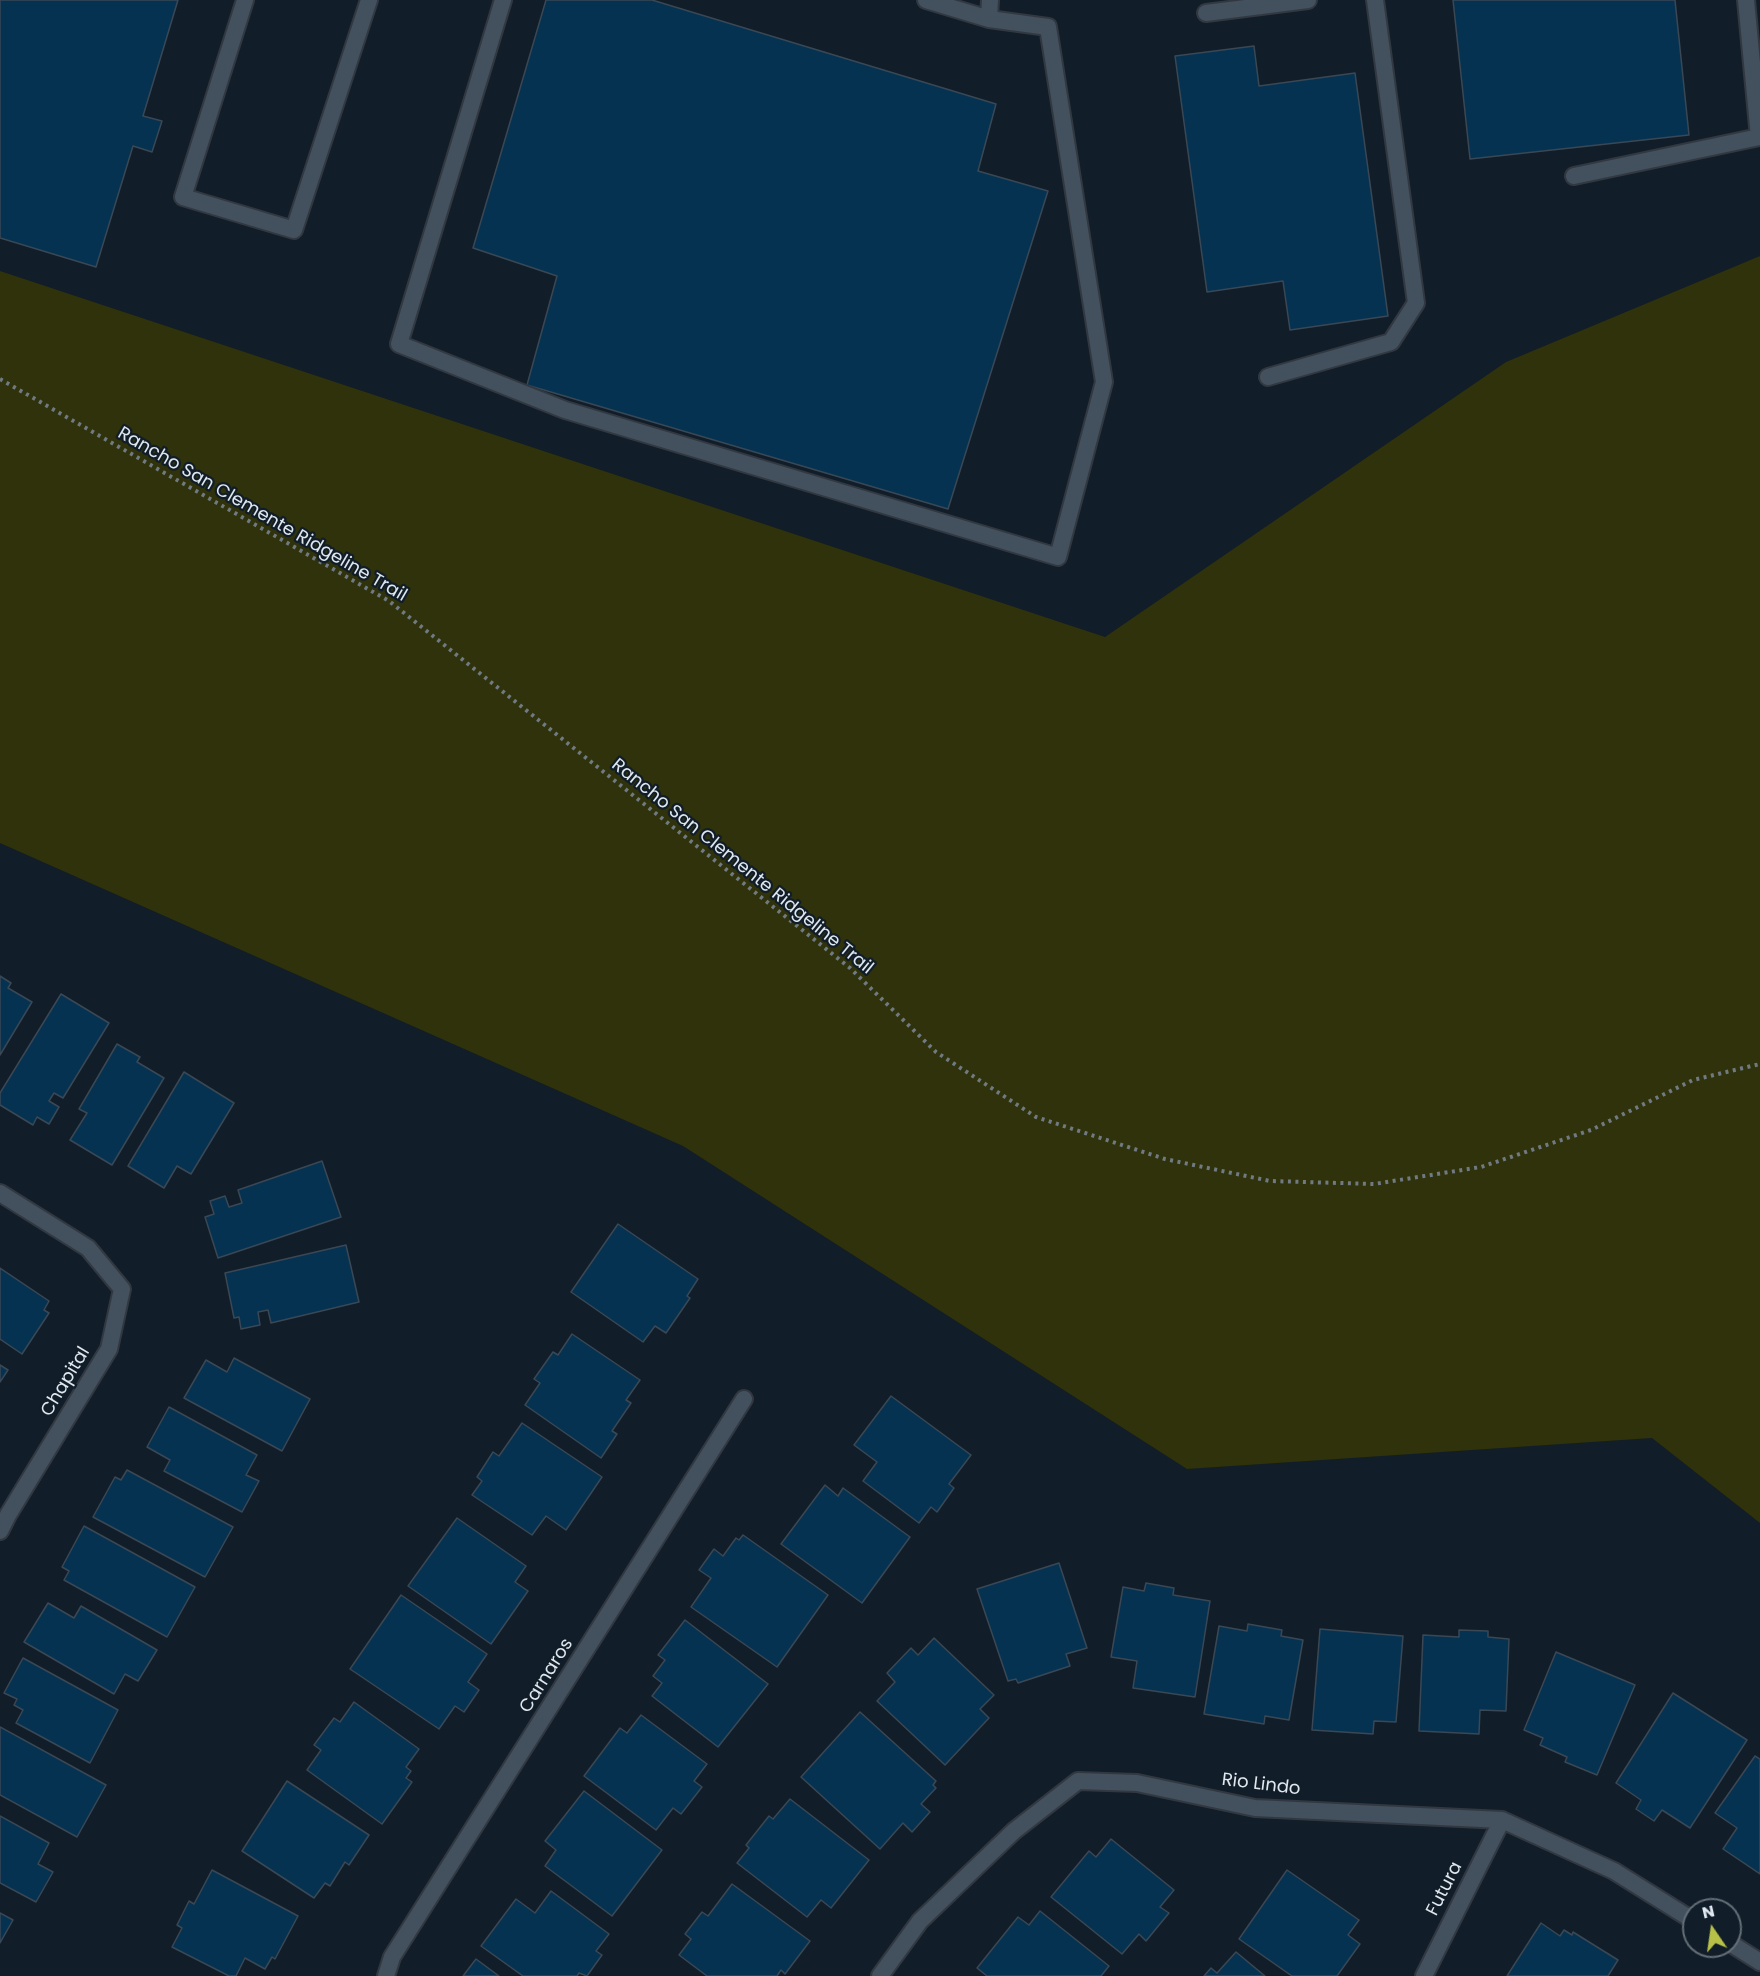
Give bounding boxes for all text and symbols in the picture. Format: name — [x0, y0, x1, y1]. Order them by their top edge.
street label: Rancho San Clemente Ridgeline Trail — [114, 423, 410, 607]
street label: Rancho San Clemente Ridgeline Trail — [607, 755, 877, 979]
street label: Chapital — [37, 1343, 95, 1421]
street label: Carnaros — [516, 1635, 578, 1717]
street label: Rio Lindo — [1220, 1769, 1302, 1801]
street label: Futura — [1422, 1858, 1468, 1920]
north arrow — [1682, 1898, 1742, 1958]
text: N — [1700, 1899, 1717, 1924]

